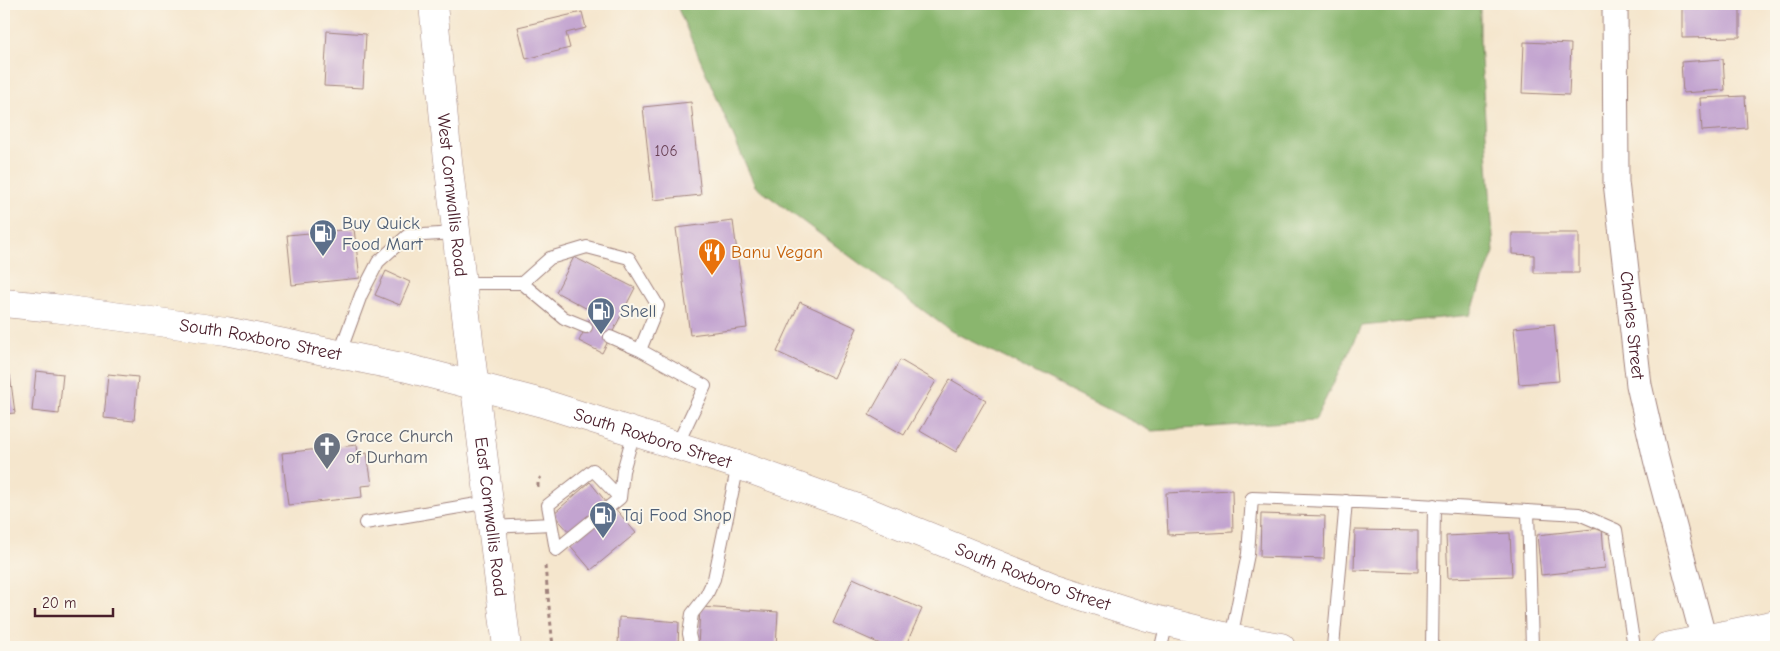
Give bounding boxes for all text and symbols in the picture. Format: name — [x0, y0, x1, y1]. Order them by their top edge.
street label: West Cornwallis Road — [432, 113, 471, 278]
house number: 106 — [654, 142, 678, 160]
place label: Buy Quick Food Mart — [342, 213, 423, 255]
fuel station icon: Buy Quick Food Mart — [308, 218, 338, 257]
restaurant icon: Banu Vegan — [697, 237, 727, 276]
place label: Banu Vegan — [731, 242, 823, 263]
street label: Charles Street — [1615, 270, 1648, 381]
fuel station icon: Shell — [586, 296, 616, 335]
place label: Shell — [620, 301, 657, 322]
street label: South Roxboro Street — [178, 315, 344, 365]
street label: South Roxboro Street — [571, 404, 735, 474]
place label: Grace Church of Durham — [346, 426, 454, 468]
church icon: Grace Church of Durham — [312, 431, 342, 470]
street label: East Cornwallis Road — [470, 436, 511, 598]
fuel station icon: Taj Food Shop — [588, 500, 618, 539]
place label: Taj Food Shop — [622, 505, 732, 526]
street label: South Roxboro Street — [952, 538, 1114, 616]
scale bar — [35, 586, 112, 618]
text: 20 m — [42, 594, 76, 612]

